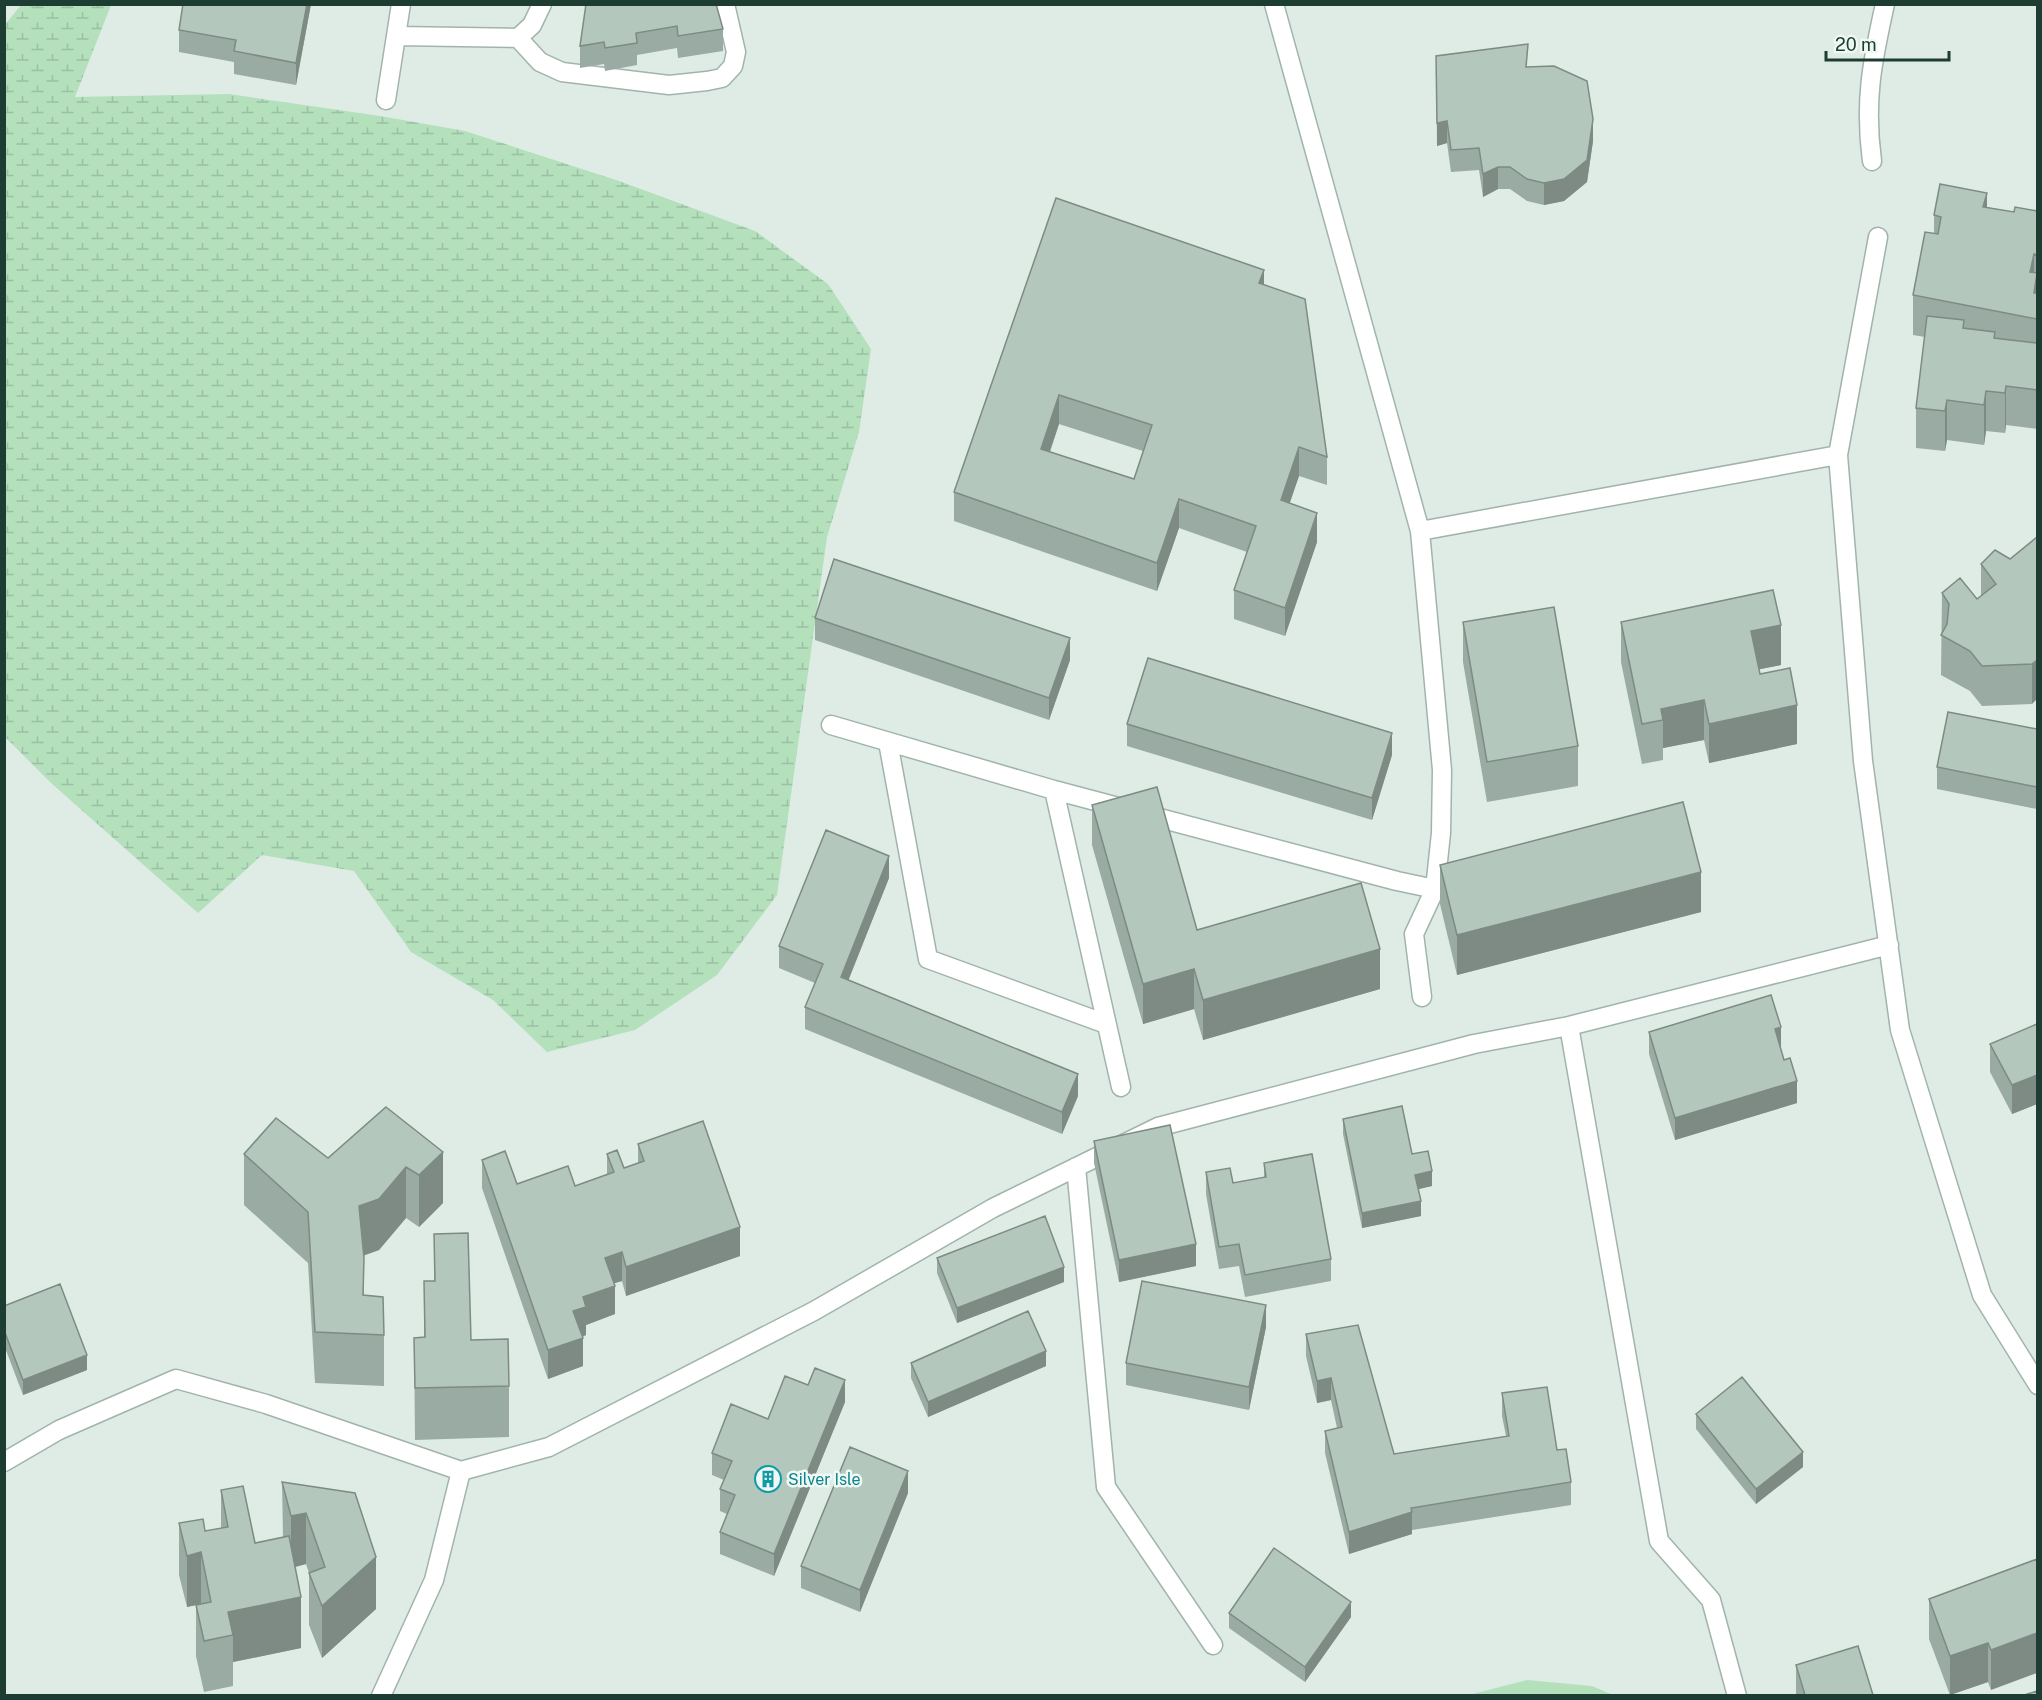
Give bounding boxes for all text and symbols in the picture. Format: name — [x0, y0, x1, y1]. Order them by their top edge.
scale bar — [1826, 24, 1949, 62]
text: 20 m — [1835, 34, 1877, 55]
building icon: Silver Isle — [753, 1464, 783, 1494]
place label: Silver Isle — [788, 1470, 861, 1489]

